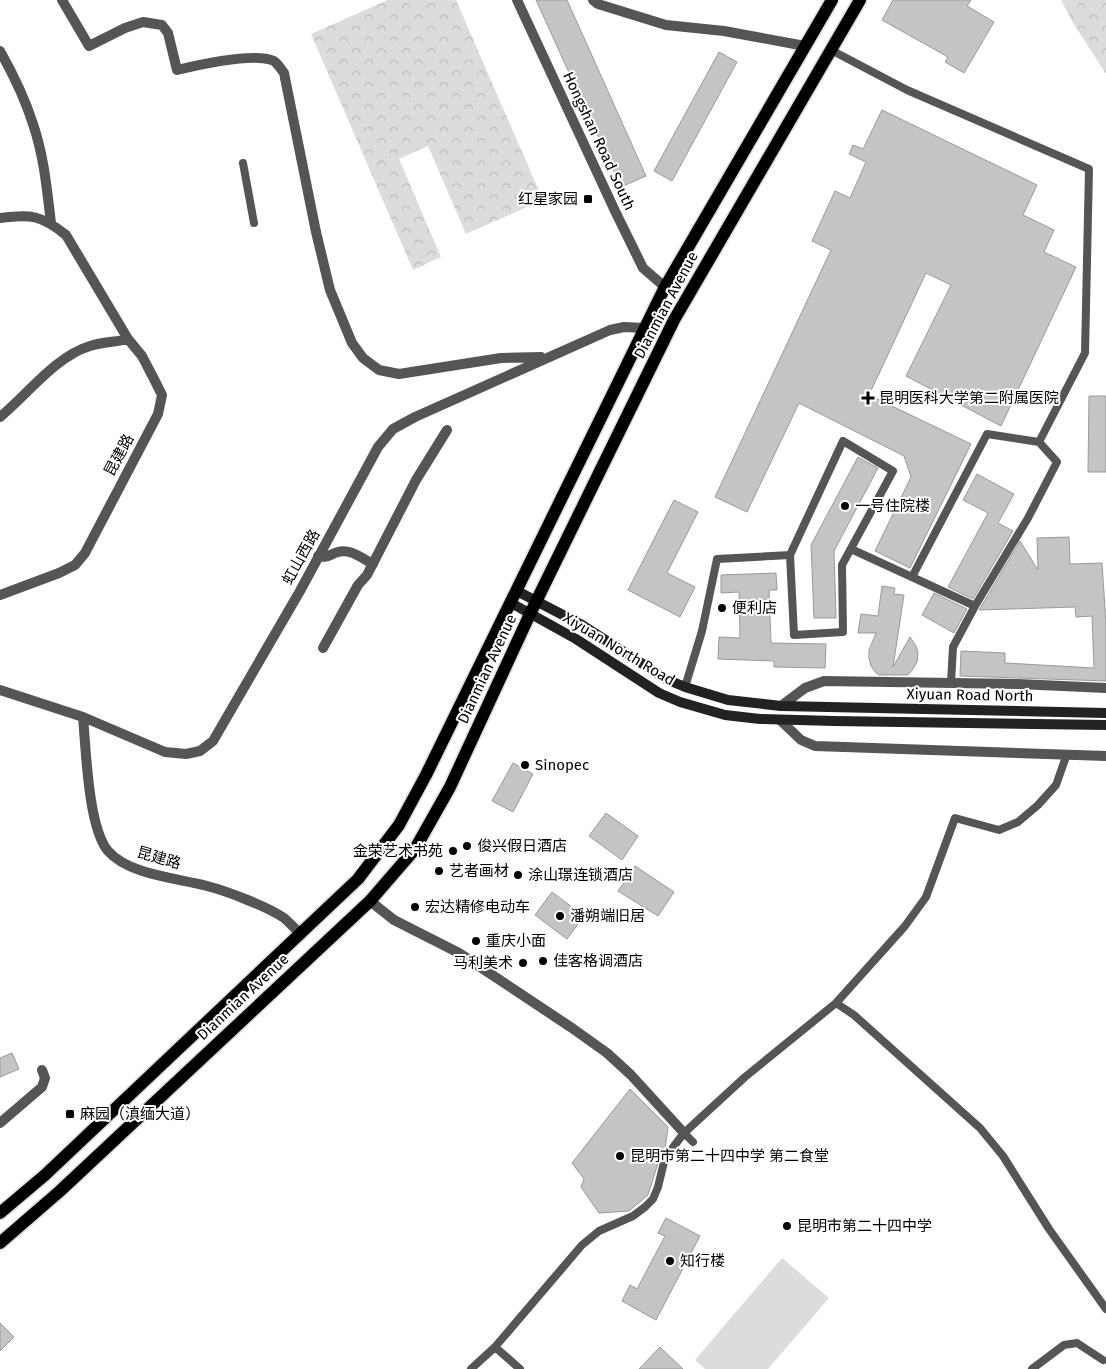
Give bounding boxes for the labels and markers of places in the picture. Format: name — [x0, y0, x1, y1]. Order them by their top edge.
place label: 红星家园 — [518, 190, 578, 208]
marker: 红星家园 — [582, 193, 594, 205]
place label: 昆明医科大学第二附属医院 — [879, 389, 1059, 407]
marker: 昆明医科大学第二附属医院 — [861, 391, 875, 405]
place label: 一号住院楼 — [855, 497, 930, 515]
marker: 一号住院楼 — [839, 500, 851, 512]
place label: 便利店 — [732, 599, 777, 617]
marker: 便利店 — [716, 602, 728, 614]
place label: Sinopec — [535, 756, 589, 774]
marker: Sinopec — [519, 759, 531, 771]
place label: 俊兴假日酒店 — [477, 837, 567, 855]
marker: 俊兴假日酒店 — [461, 840, 473, 852]
place label: 金荣艺术书苑 — [353, 842, 443, 860]
marker: 金荣艺术书苑 — [447, 845, 459, 857]
place label: 艺者画材 — [449, 862, 509, 880]
marker: 艺者画材 — [433, 865, 445, 877]
place label: 涂山璟连锁酒店 — [528, 866, 633, 884]
marker: 涂山璟连锁酒店 — [512, 869, 524, 881]
place label: 宏达精修电动车 — [425, 898, 530, 916]
marker: 宏达精修电动车 — [409, 901, 421, 913]
place label: 潘朔端旧居 — [570, 907, 645, 925]
marker: 潘朔端旧居 — [554, 910, 566, 922]
place label: 重庆小面 — [486, 932, 546, 950]
marker: 重庆小面 — [470, 935, 482, 947]
place label: 佳客格调酒店 — [553, 952, 643, 970]
place label: 马利美术 — [453, 954, 513, 972]
marker: 佳客格调酒店 — [537, 955, 549, 967]
marker: 马利美术 — [517, 957, 529, 969]
place label: 麻园（滇缅大道） — [80, 1105, 200, 1123]
marker: 麻园（滇缅大道） — [64, 1108, 76, 1120]
place label: 昆明市第二十四中学 第二食堂 — [630, 1147, 829, 1165]
marker: 昆明市第二十四中学 第二食堂 — [614, 1150, 626, 1162]
place label: 昆明市第二十四中学 — [797, 1217, 932, 1235]
marker: 昆明市第二十四中学 — [781, 1220, 793, 1232]
place label: 知行楼 — [680, 1252, 725, 1270]
marker: 知行楼 — [664, 1255, 676, 1267]

